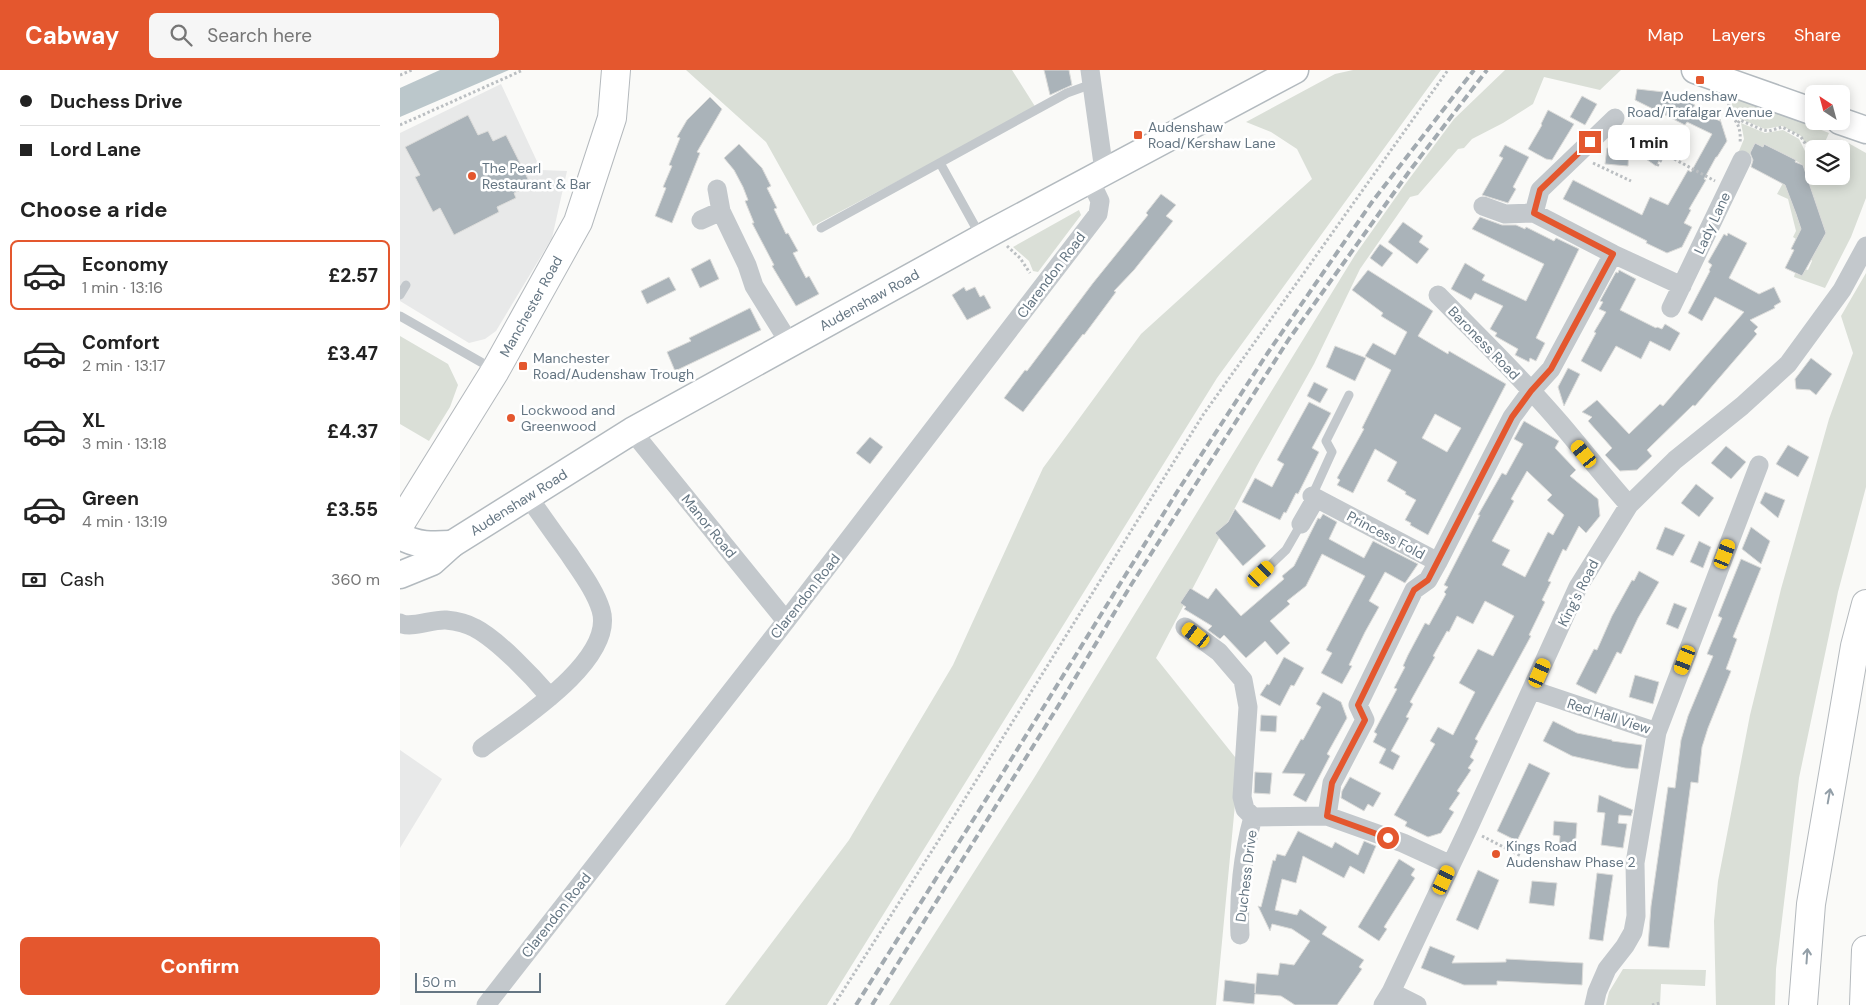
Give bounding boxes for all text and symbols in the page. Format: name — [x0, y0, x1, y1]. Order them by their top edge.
search box — [149, 13, 499, 58]
text: Cabway — [25, 20, 119, 51]
icon: search — [167, 21, 195, 49]
text: Search here — [207, 23, 312, 48]
text: Map — [1648, 23, 1684, 47]
text: Layers — [1712, 23, 1766, 47]
text: Share — [1794, 23, 1841, 47]
marker: Audenshaw Road/Trafalgar Avenue — [1694, 74, 1706, 86]
north arrow — [1805, 85, 1850, 130]
map controls — [1805, 85, 1850, 185]
place label: Audenshaw Road/Trafalgar Avenue — [1627, 87, 1773, 121]
text: Duchess Drive — [50, 89, 183, 114]
place label: Audenshaw Road/Kershaw Lane — [1148, 118, 1276, 152]
callout: 1 min — [1608, 124, 1690, 160]
marker: Audenshaw Road/Kershaw Lane — [1132, 129, 1144, 141]
route end — [1579, 131, 1601, 153]
text: 1 min — [1629, 132, 1669, 153]
text: Lord Lane — [50, 137, 141, 162]
button: layers — [1805, 140, 1850, 185]
place label: The Pearl Restaurant & Bar — [482, 159, 591, 193]
marker: The Pearl Restaurant & Bar — [466, 170, 478, 182]
street label: Lady Lane — [1690, 189, 1734, 257]
text: Choose a ride — [20, 195, 168, 224]
street label: Clarendon Road — [1013, 228, 1089, 322]
text: Economy — [82, 252, 169, 277]
icon: car — [22, 253, 67, 298]
street label: Manchester Road — [496, 253, 566, 360]
text: £2.57 — [328, 263, 378, 288]
street label: Audenshaw Road — [816, 265, 922, 335]
text: 1 min · 13:16 — [82, 277, 163, 298]
street label: Baroness Road — [1444, 302, 1524, 384]
text: Comfort — [82, 330, 160, 355]
icon: car — [22, 331, 67, 376]
text: £3.47 — [327, 341, 378, 366]
place label: Manchester Road/Audenshaw Trough — [533, 349, 694, 383]
text: 2 min · 13:17 — [82, 355, 166, 376]
marker: Manchester Road/Audenshaw Trough — [517, 360, 529, 372]
place label: Lockwood and Greenwood — [521, 401, 615, 435]
text: XL — [82, 408, 105, 433]
icon: car — [22, 409, 67, 454]
marker: Lockwood and Greenwood — [505, 412, 517, 424]
text: £4.37 — [327, 419, 378, 444]
text: 3 min · 13:18 — [82, 433, 167, 454]
car — [1568, 438, 1599, 470]
street label: Audenshaw Road — [466, 465, 571, 540]
text: Green — [82, 486, 139, 511]
icon: car — [22, 487, 67, 532]
street label: Manor Road — [678, 490, 740, 562]
text: £3.55 — [326, 497, 378, 522]
street label: Princess Fold — [1344, 507, 1428, 563]
text: 4 min · 13:19 — [82, 511, 168, 532]
car — [1712, 537, 1737, 571]
street label: Clarendon Road — [766, 550, 844, 642]
street label: King's Road — [1553, 556, 1603, 630]
car — [1245, 558, 1277, 590]
icon: cash — [20, 566, 48, 594]
text: Cash — [60, 567, 104, 592]
text: 360 m — [331, 569, 380, 590]
car — [1179, 620, 1212, 650]
car — [1672, 643, 1697, 677]
car — [1527, 656, 1552, 690]
street label: Red Hall View — [1565, 694, 1653, 738]
one-way arrow — [1825, 788, 1835, 804]
route start — [1377, 827, 1399, 849]
street label: Duchess Drive — [1231, 829, 1261, 923]
place label: Kings Road Audenshaw Phase 2 — [1506, 837, 1635, 871]
marker: Kings Road Audenshaw Phase 2 — [1490, 848, 1502, 860]
car — [1430, 863, 1457, 897]
street label: Clarendon Road — [517, 869, 595, 961]
button: Confirm — [20, 937, 380, 995]
one-way arrow — [1802, 949, 1811, 965]
scale bar — [415, 970, 541, 993]
text: 50 m — [422, 973, 456, 991]

